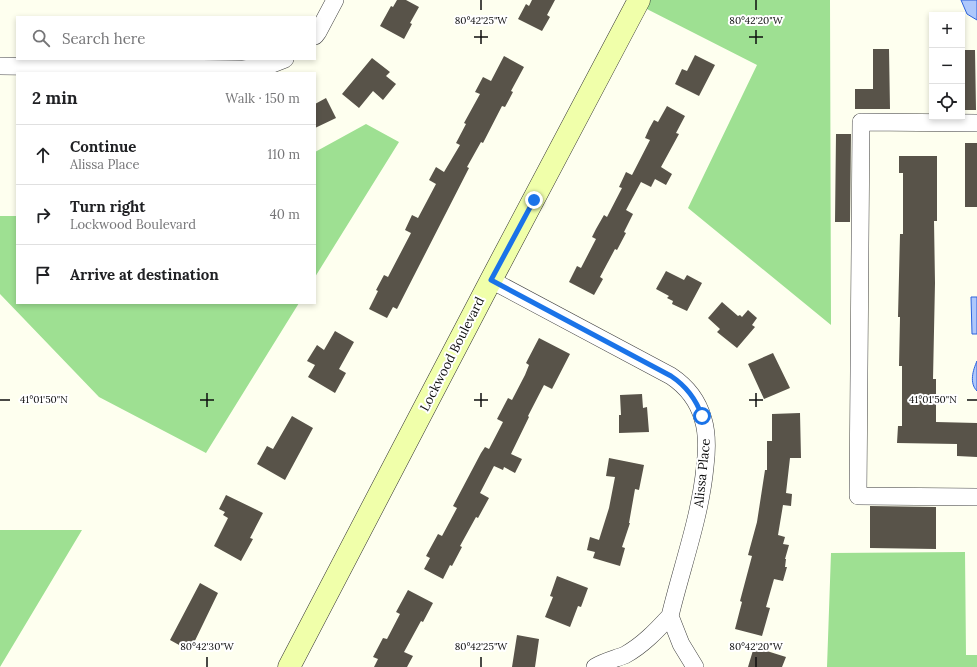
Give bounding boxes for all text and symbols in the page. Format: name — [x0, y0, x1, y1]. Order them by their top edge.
map controls — [929, 12, 965, 120]
button: + — [929, 12, 965, 48]
text: 80°42'25"W — [455, 14, 508, 27]
text: 80°42'20"W — [729, 14, 784, 27]
search box — [16, 16, 316, 60]
icon: search — [30, 27, 52, 49]
text: Search here — [62, 29, 145, 48]
button: − — [929, 48, 965, 84]
button: locate — [929, 84, 965, 120]
text: 2 min — [32, 87, 78, 109]
text: Walk · 150 m — [225, 90, 300, 107]
text: Continue — [70, 137, 136, 156]
icon: ahead — [32, 144, 54, 166]
text: 110 m — [267, 146, 300, 163]
text: Alissa Place — [70, 156, 139, 173]
route end — [525, 191, 543, 209]
text: Turn right — [70, 197, 146, 216]
icon: right — [32, 204, 54, 226]
text: 40 m — [270, 206, 300, 223]
text: Lockwood Boulevard — [70, 216, 196, 233]
icon: arrive — [32, 264, 54, 286]
text: Arrive at destination — [70, 265, 219, 284]
street label: Lockwood Boulevard — [416, 294, 488, 414]
text: 41°01'50"N — [20, 393, 68, 406]
text: 41°01'50"N — [909, 393, 957, 406]
route start — [693, 407, 711, 425]
street label: Alissa Place — [690, 438, 714, 509]
text: 80°42'30"W — [180, 640, 235, 653]
text: 80°42'25"W — [455, 640, 508, 653]
text: 80°42'20"W — [729, 640, 784, 653]

